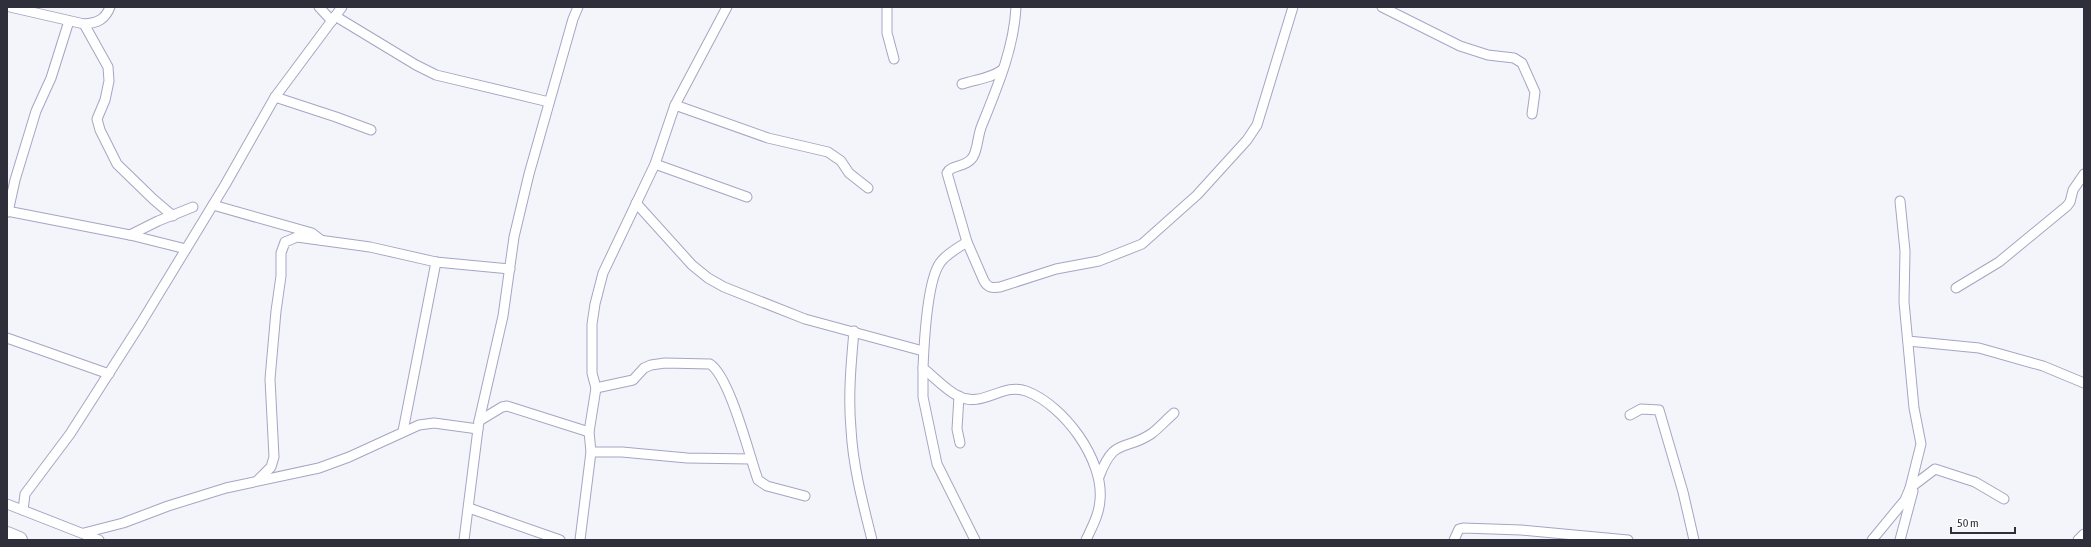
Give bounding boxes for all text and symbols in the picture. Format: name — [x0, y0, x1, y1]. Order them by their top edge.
scale bar — [1951, 509, 2015, 535]
text: 50 m — [1957, 516, 1979, 530]

